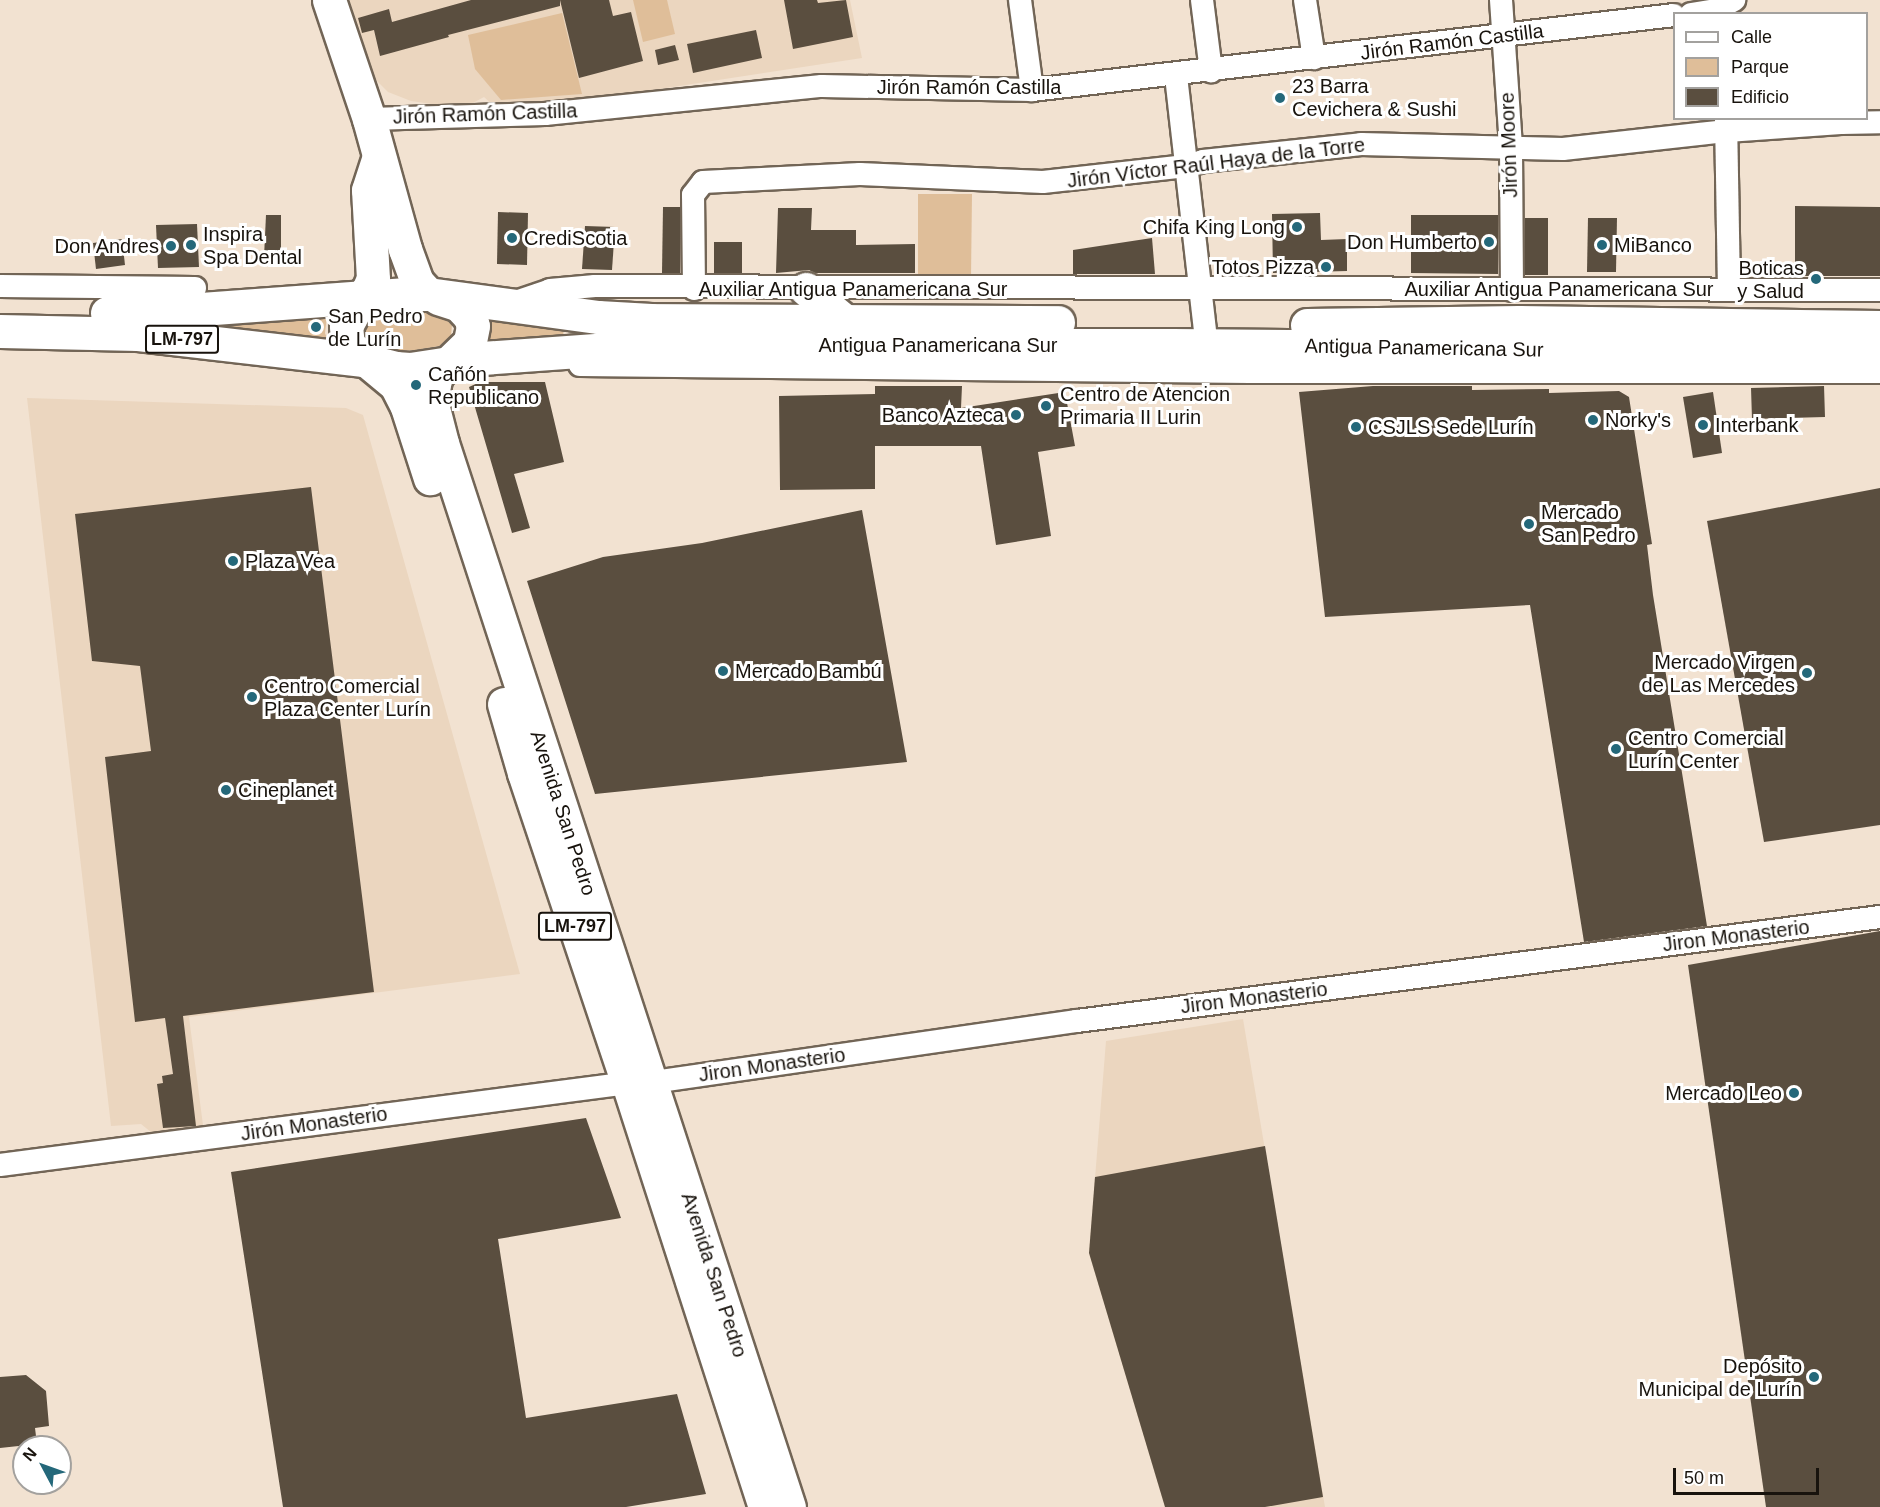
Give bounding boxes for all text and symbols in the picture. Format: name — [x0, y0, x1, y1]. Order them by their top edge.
legend — [1673, 12, 1868, 120]
street label: Jirón Ramón Castilla — [1359, 19, 1545, 65]
text: Calle — [1731, 27, 1772, 47]
text: Parque — [1731, 57, 1789, 77]
place label: 23 Barra Cevichera & Sushi — [1292, 74, 1457, 121]
street label: Jirón Ramón Castilla — [877, 75, 1061, 99]
text: Edificio — [1731, 87, 1789, 107]
marker: 23 Barra Cevichera & Sushi — [1273, 91, 1287, 105]
street label: Jirón Moore — [1495, 92, 1523, 198]
street label: Jirón Ramón Castilla — [392, 99, 578, 129]
street label: Jirón Víctor Raúl Haya de la Torre — [1066, 133, 1366, 193]
place label: Chifa King Long — [1143, 215, 1285, 239]
marker: Chifa King Long — [1290, 220, 1304, 234]
place label: Inspira Spa Dental — [203, 222, 302, 269]
place label: CrediScotia — [524, 226, 627, 250]
place label: Don Humberto — [1347, 230, 1477, 254]
marker: CrediScotia — [505, 231, 519, 245]
place label: MiBanco — [1614, 233, 1692, 257]
place label: Don Andres — [53, 234, 159, 258]
marker: Don Humberto — [1482, 235, 1496, 249]
marker: Inspira Spa Dental — [184, 238, 198, 252]
marker: MiBanco — [1595, 238, 1609, 252]
marker: Don Andres — [164, 239, 178, 253]
place label: Totos Pizza — [1212, 255, 1314, 279]
place label: Boticas y Salud — [1737, 256, 1804, 303]
marker: Totos Pizza — [1319, 260, 1333, 274]
marker: Boticas y Salud — [1809, 272, 1823, 286]
street label: Auxiliar Antigua Panamericana Sur — [698, 277, 1008, 301]
street label: Auxiliar Antigua Panamericana Sur — [1404, 277, 1714, 301]
place label: San Pedro de Lurín — [328, 304, 423, 351]
marker: San Pedro de Lurín — [309, 320, 323, 334]
road number: LM-797 — [144, 324, 219, 354]
street label: Antigua Panamericana Sur — [818, 333, 1058, 357]
street label: Antigua Panamericana Sur — [1304, 334, 1544, 362]
place label: Cañón Republicano — [428, 362, 539, 409]
marker: Cañón Republicano — [409, 378, 423, 392]
place label: Centro de Atencion Primaria II Lurin — [1060, 382, 1231, 429]
marker: Centro de Atencion Primaria II Lurin — [1037, 397, 1055, 415]
place label: Banco Azteca — [881, 403, 1004, 427]
marker: Banco Azteca — [1009, 408, 1023, 422]
place label: Norky's — [1605, 408, 1671, 432]
marker: Norky's — [1586, 413, 1600, 427]
place label: Interbank — [1715, 413, 1798, 437]
place label: CSJLS Sede Lurín — [1368, 415, 1534, 439]
marker: Interbank — [1696, 418, 1710, 432]
marker: CSJLS Sede Lurín — [1349, 420, 1363, 434]
place label: Mercado San Pedro — [1541, 500, 1636, 547]
marker: Mercado San Pedro — [1522, 517, 1536, 531]
place label: Plaza Vea — [245, 549, 335, 573]
marker: Plaza Vea — [226, 554, 240, 568]
place label: Mercado Virgen de Las Mercedes — [1642, 650, 1795, 697]
place label: Mercado Bambú — [735, 659, 882, 683]
marker: Mercado Bambú — [716, 664, 730, 678]
marker: Mercado Virgen de Las Mercedes — [1800, 666, 1814, 680]
place label: Centro Comercial Plaza Center Lurín — [264, 674, 431, 721]
marker: Centro Comercial Plaza Center Lurín — [245, 690, 259, 704]
place label: Centro Comercial Lurín Center — [1628, 726, 1784, 773]
street label: Avenida San Pedro — [525, 728, 601, 898]
marker: Centro Comercial Lurín Center — [1609, 742, 1623, 756]
place label: Cineplanet — [238, 778, 334, 802]
marker: Cineplanet — [219, 783, 233, 797]
road number: LM-797 — [538, 911, 612, 941]
street label: Jiron Monasterio — [1661, 915, 1811, 957]
street label: Jiron Monasterio — [1179, 977, 1329, 1019]
street label: Jiron Monasterio — [697, 1043, 847, 1087]
place label: Mercado Leo — [1665, 1081, 1782, 1105]
marker: Mercado Leo — [1787, 1086, 1801, 1100]
street label: Jirón Monasterio — [239, 1102, 389, 1146]
street label: Avenida San Pedro — [676, 1190, 752, 1360]
place label: Depósito Municipal de Lurín — [1639, 1354, 1802, 1401]
marker: Depósito Municipal de Lurín — [1807, 1370, 1821, 1384]
north arrow — [12, 1435, 72, 1495]
text: N — [19, 1444, 40, 1464]
scale bar — [1676, 1456, 1822, 1494]
text: 50 m — [1684, 1468, 1724, 1488]

